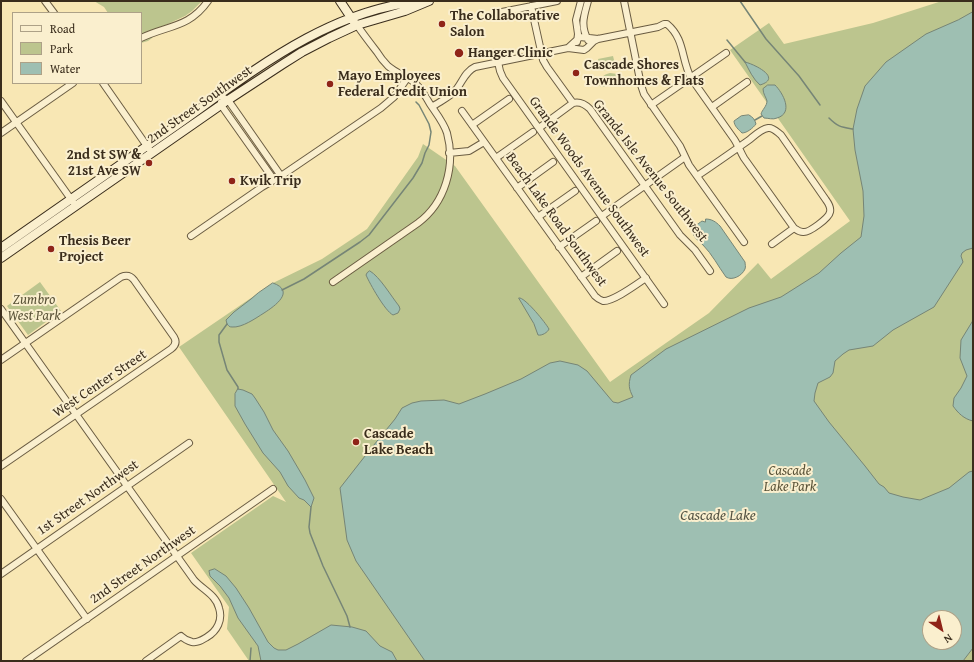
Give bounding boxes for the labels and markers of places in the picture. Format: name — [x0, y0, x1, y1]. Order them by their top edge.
place label: The Collaborative Salon — [450, 8, 560, 40]
marker: The Collaborative Salon — [437, 19, 447, 29]
place label: Hanger Clinic — [468, 45, 553, 61]
marker: Hanger Clinic — [453, 47, 465, 59]
place label: Cascade Shores Townhomes & Flats — [584, 57, 704, 90]
place label: Mayo Employees Federal Credit Union — [338, 68, 467, 100]
marker: Cascade Shores Townhomes & Flats — [571, 68, 581, 78]
marker: Mayo Employees Federal Credit Union — [325, 79, 335, 89]
place label: 2nd St SW & 21st Ave SW — [66, 147, 141, 180]
marker: 2nd St SW & 21st Ave SW — [144, 158, 154, 168]
place label: Kwik Trip — [240, 173, 301, 189]
marker: Kwik Trip — [227, 176, 237, 186]
place label: Thesis Beer Project — [59, 233, 131, 266]
marker: Thesis Beer Project — [46, 244, 56, 254]
place label: Cascade Lake Beach — [364, 426, 433, 458]
marker: Cascade Lake Beach — [351, 437, 361, 447]

